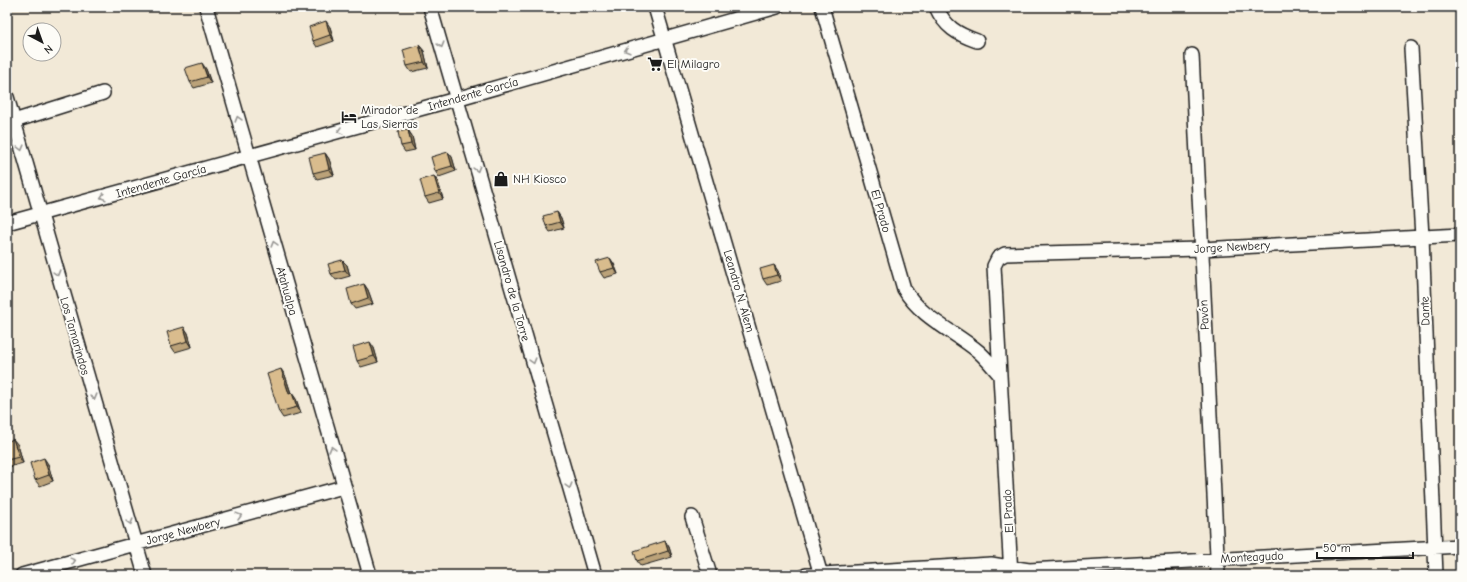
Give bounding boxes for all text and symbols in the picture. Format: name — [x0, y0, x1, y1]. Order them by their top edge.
north arrow — [22, 22, 62, 62]
one-way arrow — [436, 41, 445, 48]
text: N — [41, 42, 55, 56]
one-way arrow — [624, 45, 631, 54]
supermarket icon: El Milagro — [646, 55, 664, 73]
place label: El Milagro — [667, 57, 720, 71]
street label: Intendente García — [426, 74, 520, 114]
place label: Mirador de Las Sierras — [361, 103, 418, 131]
hotel icon: Mirador de Las Sierras — [340, 108, 358, 126]
one-way arrow — [234, 115, 243, 122]
one-way arrow — [337, 126, 344, 135]
one-way arrow — [16, 144, 25, 151]
street label: Intendente García — [114, 161, 208, 201]
one-way arrow — [472, 166, 481, 173]
shop icon: NH Kiosco — [492, 170, 510, 188]
place label: NH Kiosco — [513, 172, 566, 186]
street label: El Prado — [868, 188, 894, 234]
one-way arrow — [100, 192, 107, 201]
street label: Jorge Newbery — [1194, 238, 1271, 256]
street label: Lisandro de la Torre — [491, 239, 533, 343]
one-way arrow — [270, 240, 279, 247]
street label: Leandro N. Alem — [721, 248, 757, 334]
street label: Atahualpa — [273, 265, 301, 317]
one-way arrow — [52, 269, 61, 276]
street label: Los Tamarindos — [57, 295, 93, 377]
street label: Dante — [1417, 296, 1433, 326]
street label: Pavón — [1196, 300, 1212, 330]
one-way arrow — [528, 358, 537, 365]
one-way arrow — [89, 394, 98, 401]
one-way arrow — [328, 446, 337, 453]
one-way arrow — [564, 482, 573, 489]
street label: El Prado — [1000, 489, 1016, 533]
one-way arrow — [236, 512, 242, 520]
street label: Jorge Newbery — [144, 514, 222, 548]
one-way arrow — [125, 518, 134, 525]
scale bar — [1317, 534, 1413, 560]
text: 50 m — [1323, 541, 1351, 555]
street label: Monteagudo — [1220, 548, 1284, 566]
one-way arrow — [70, 557, 77, 566]

